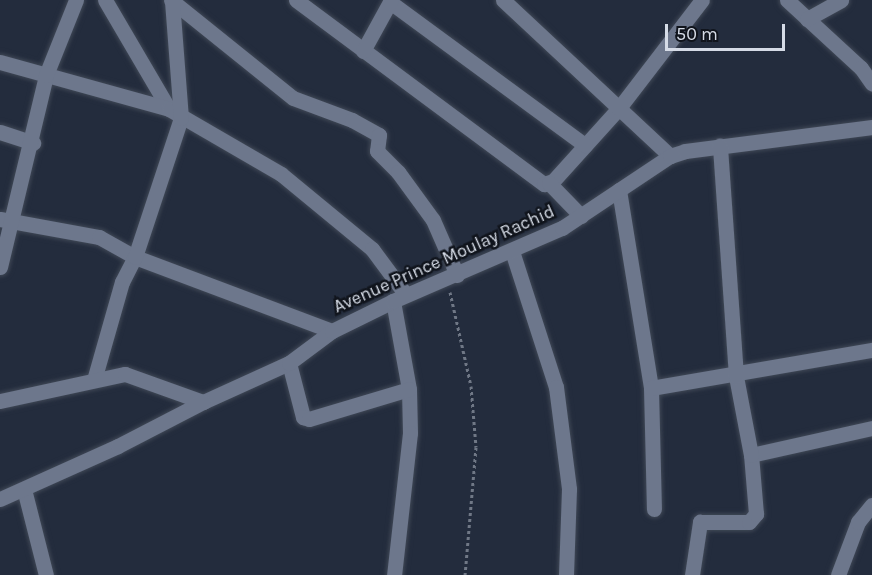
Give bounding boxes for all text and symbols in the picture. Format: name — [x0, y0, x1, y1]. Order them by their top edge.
scale bar — [668, 12, 788, 50]
text: 50 m — [676, 23, 718, 45]
street label: Avenue Prince Moulay Rachid — [330, 200, 558, 318]

